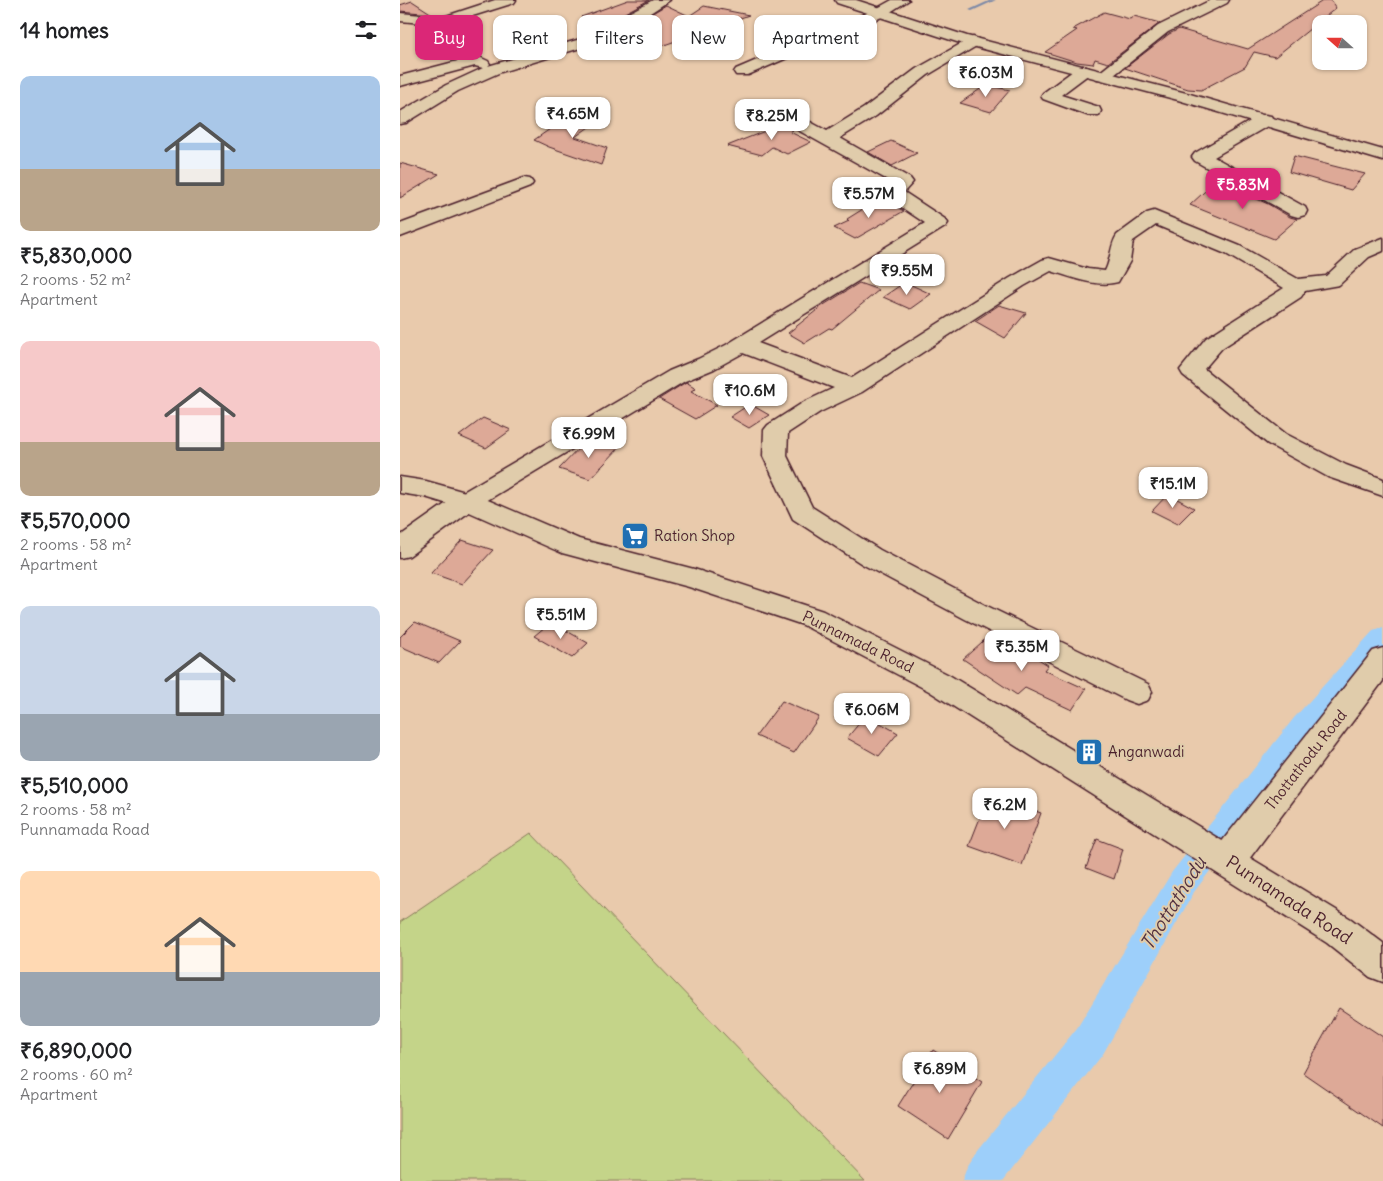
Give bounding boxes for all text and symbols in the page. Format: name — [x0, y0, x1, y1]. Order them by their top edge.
chip: Buy — [415, 15, 483, 60]
chip: Rent — [493, 15, 567, 60]
chip: Filters — [577, 15, 662, 60]
chip: New — [672, 15, 744, 60]
chip: Apartment — [754, 15, 877, 60]
north arrow — [1312, 15, 1368, 70]
map controls — [1312, 15, 1367, 70]
icon: filters — [352, 16, 380, 44]
text: 14 homes — [20, 17, 109, 44]
pin: ₹6.03M — [945, 56, 1027, 98]
text: ₹6.03M — [959, 62, 1013, 82]
pin: ₹4.65M — [532, 96, 614, 139]
pin: ₹8.25M — [731, 98, 813, 141]
text: ₹4.65M — [546, 103, 600, 123]
text: ₹8.25M — [746, 105, 798, 125]
icon: home — [155, 109, 245, 199]
pin: ₹5.83M — [1202, 168, 1284, 210]
text: ₹5.83M — [1217, 174, 1269, 194]
pin: ₹5.57M — [828, 176, 910, 219]
text: ₹5.57M — [843, 183, 895, 203]
text: ₹5,830,000 — [20, 242, 132, 269]
pin: ₹9.55M — [866, 254, 948, 296]
text: ₹9.55M — [881, 260, 933, 280]
text: 2 rooms · 52 m² — [20, 269, 131, 289]
text: Apartment — [20, 289, 98, 309]
icon: home — [155, 374, 245, 464]
pin: ₹10.6M — [709, 374, 791, 416]
text: ₹10.6M — [724, 380, 776, 400]
pin: ₹6.99M — [548, 416, 630, 459]
text: ₹6.99M — [562, 423, 616, 443]
pin: ₹15.1M — [1132, 466, 1214, 509]
text: ₹15.1M — [1150, 473, 1196, 493]
text: ₹5,570,000 — [20, 507, 131, 534]
supermarket icon: Ration Shop — [620, 521, 650, 551]
place label: Ration Shop — [654, 526, 735, 545]
text: 2 rooms · 58 m² — [20, 534, 132, 554]
text: Apartment — [20, 554, 98, 574]
pin: ₹5.51M — [520, 598, 602, 640]
text: ₹5.51M — [536, 604, 586, 624]
street label: Punnamada Road — [799, 606, 917, 677]
pin: ₹5.35M — [981, 630, 1063, 672]
text: ₹5.35M — [996, 636, 1048, 656]
icon: home — [155, 639, 245, 729]
pin: ₹6.06M — [831, 692, 913, 735]
text: ₹6.06M — [845, 699, 899, 719]
street label: Thottathodu Road — [1261, 706, 1351, 814]
building icon: Anganwadi — [1074, 737, 1104, 767]
place label: Anganwadi — [1108, 742, 1184, 761]
text: ₹5,510,000 — [20, 772, 129, 799]
pin: ₹6.2M — [970, 788, 1040, 830]
text: ₹6.2M — [983, 794, 1027, 814]
text: 2 rooms · 58 m² — [20, 799, 132, 819]
text: Punnamada Road — [20, 819, 150, 839]
street label: Punnamada Road — [1222, 850, 1357, 949]
water label: Thottathodu — [1135, 851, 1212, 954]
icon: home — [155, 904, 245, 994]
text: ₹6,890,000 — [20, 1037, 132, 1064]
pin: ₹6.89M — [899, 1052, 981, 1094]
text: ₹6.89M — [913, 1058, 967, 1078]
text: 2 rooms · 60 m² — [20, 1064, 133, 1084]
text: Apartment — [20, 1084, 98, 1104]

